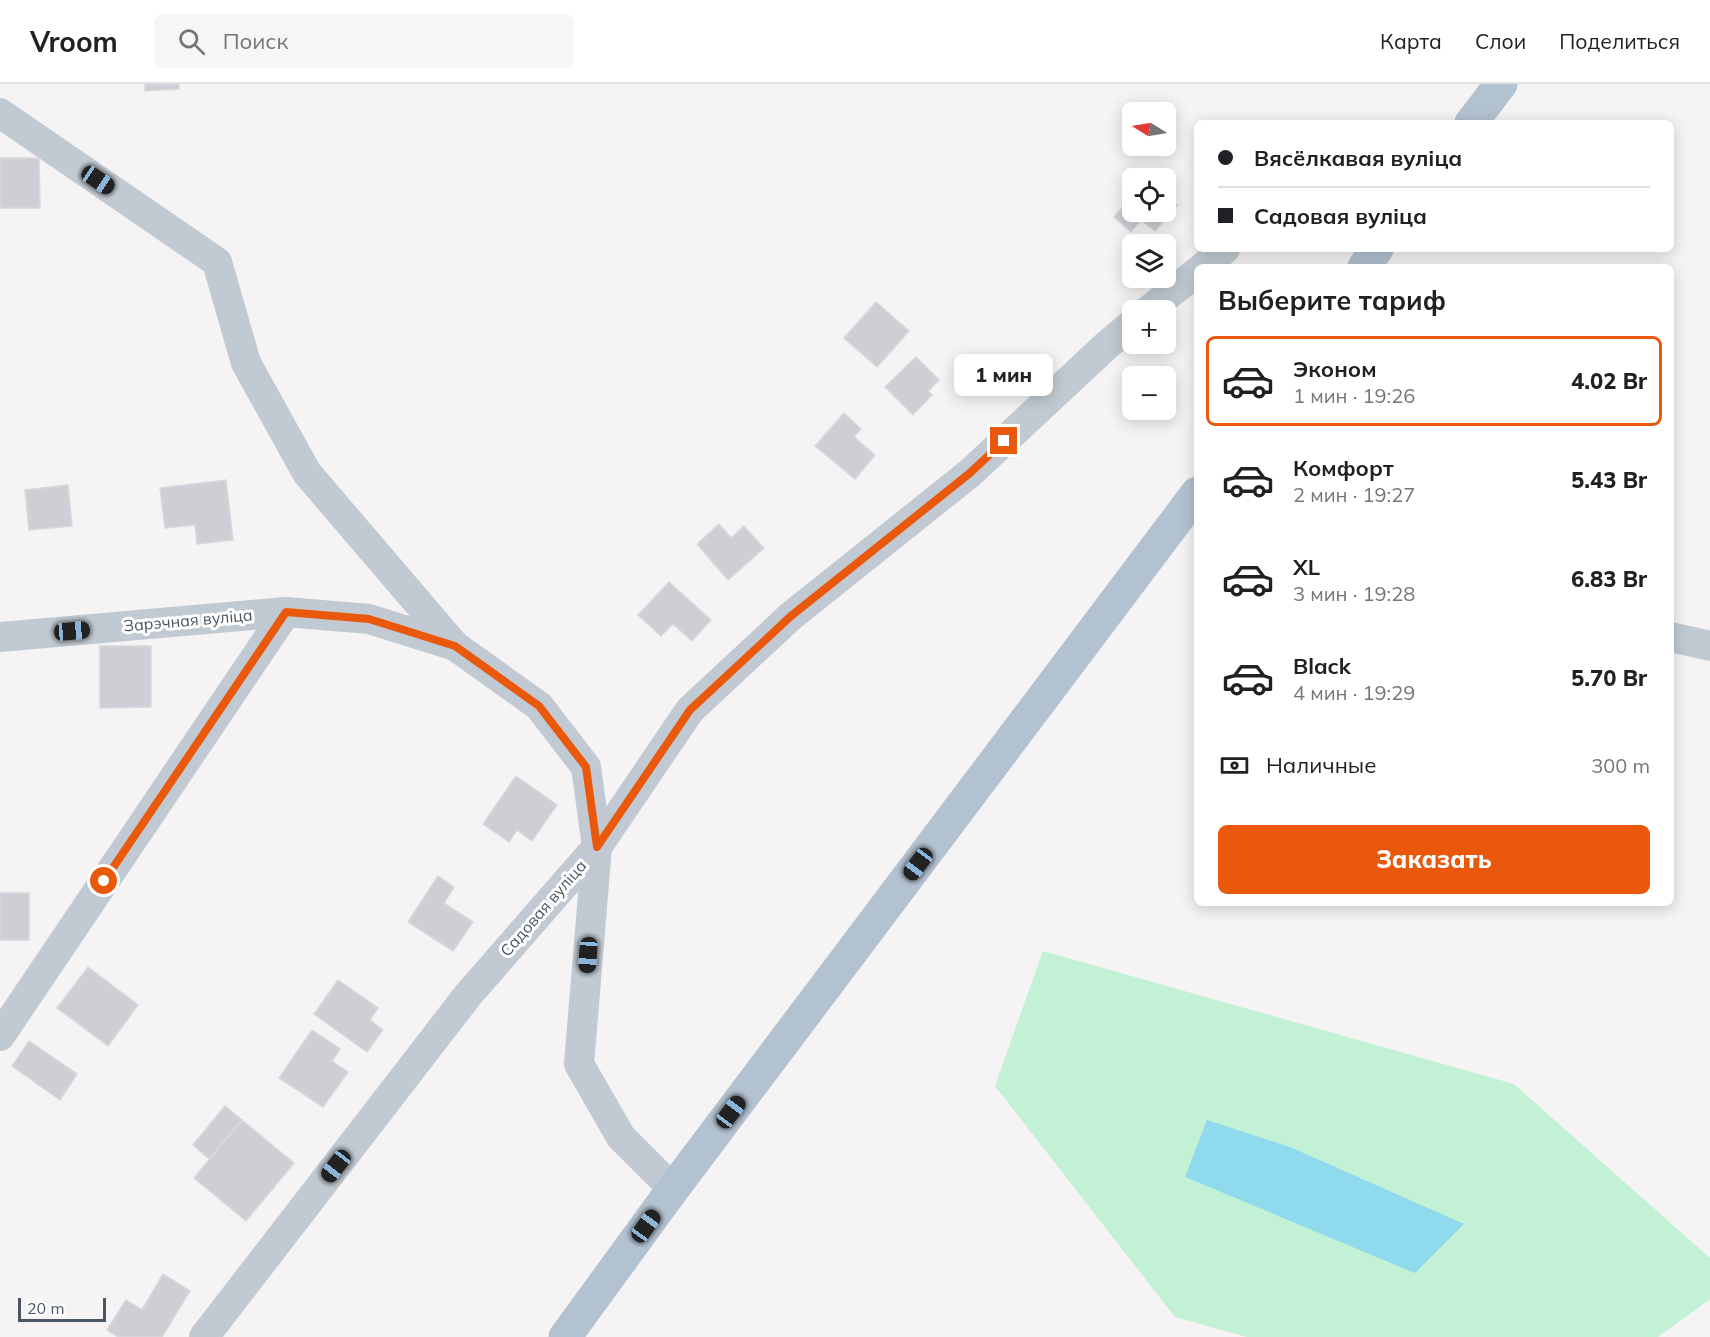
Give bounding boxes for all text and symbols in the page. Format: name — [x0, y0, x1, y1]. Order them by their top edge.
search box — [154, 14, 574, 68]
text: Vroom — [30, 24, 118, 59]
icon: search — [175, 25, 208, 58]
text: Поиск — [223, 27, 288, 55]
text: Карта — [1380, 28, 1442, 54]
text: Слои — [1475, 28, 1526, 54]
text: Поделиться — [1559, 28, 1680, 54]
north arrow — [1122, 102, 1176, 156]
map controls — [1122, 102, 1176, 420]
text: Вясёлкавая вуліца — [1254, 144, 1462, 172]
car — [78, 162, 118, 198]
button: locate — [1122, 168, 1176, 222]
text: Садовая вуліца — [1254, 202, 1427, 230]
button: layers — [1122, 234, 1176, 288]
text: Выберите тариф — [1218, 283, 1446, 317]
button: + — [1122, 300, 1176, 354]
callout: 1 мин — [954, 354, 1054, 396]
icon: car — [1221, 354, 1275, 408]
text: Эконом — [1293, 355, 1377, 383]
text: 1 мин — [975, 362, 1032, 387]
button: − — [1122, 366, 1176, 420]
text: 4.02 Br — [1571, 367, 1647, 395]
text: 1 мин · 19:26 — [1293, 383, 1415, 408]
route end — [990, 427, 1017, 454]
icon: car — [1221, 453, 1275, 507]
text: Комфорт — [1293, 454, 1394, 482]
text: 5.43 Br — [1571, 466, 1647, 494]
text: 2 мин · 19:27 — [1293, 482, 1415, 507]
icon: car — [1221, 552, 1275, 606]
text: XL — [1293, 553, 1320, 581]
text: 6.83 Br — [1571, 565, 1647, 593]
text: 3 мин · 19:28 — [1293, 581, 1415, 606]
street label: Зарэчная вуліца — [123, 604, 253, 636]
car — [53, 620, 91, 642]
icon: car — [1221, 651, 1275, 705]
text: Black — [1293, 652, 1351, 680]
text: 5.70 Br — [1571, 664, 1647, 692]
text: 4 мин · 19:29 — [1293, 680, 1415, 705]
icon: cash — [1218, 749, 1251, 782]
text: Наличные — [1266, 751, 1376, 779]
text: 300 m — [1591, 753, 1650, 778]
button: Заказать — [1218, 825, 1650, 894]
car — [900, 844, 936, 884]
street label: Садовая вуліца — [496, 856, 590, 960]
route start — [90, 867, 117, 894]
car — [578, 936, 598, 974]
car — [713, 1092, 749, 1132]
car — [318, 1146, 354, 1186]
car — [628, 1206, 664, 1246]
scale bar — [18, 1295, 106, 1322]
text: 20 m — [27, 1298, 64, 1318]

